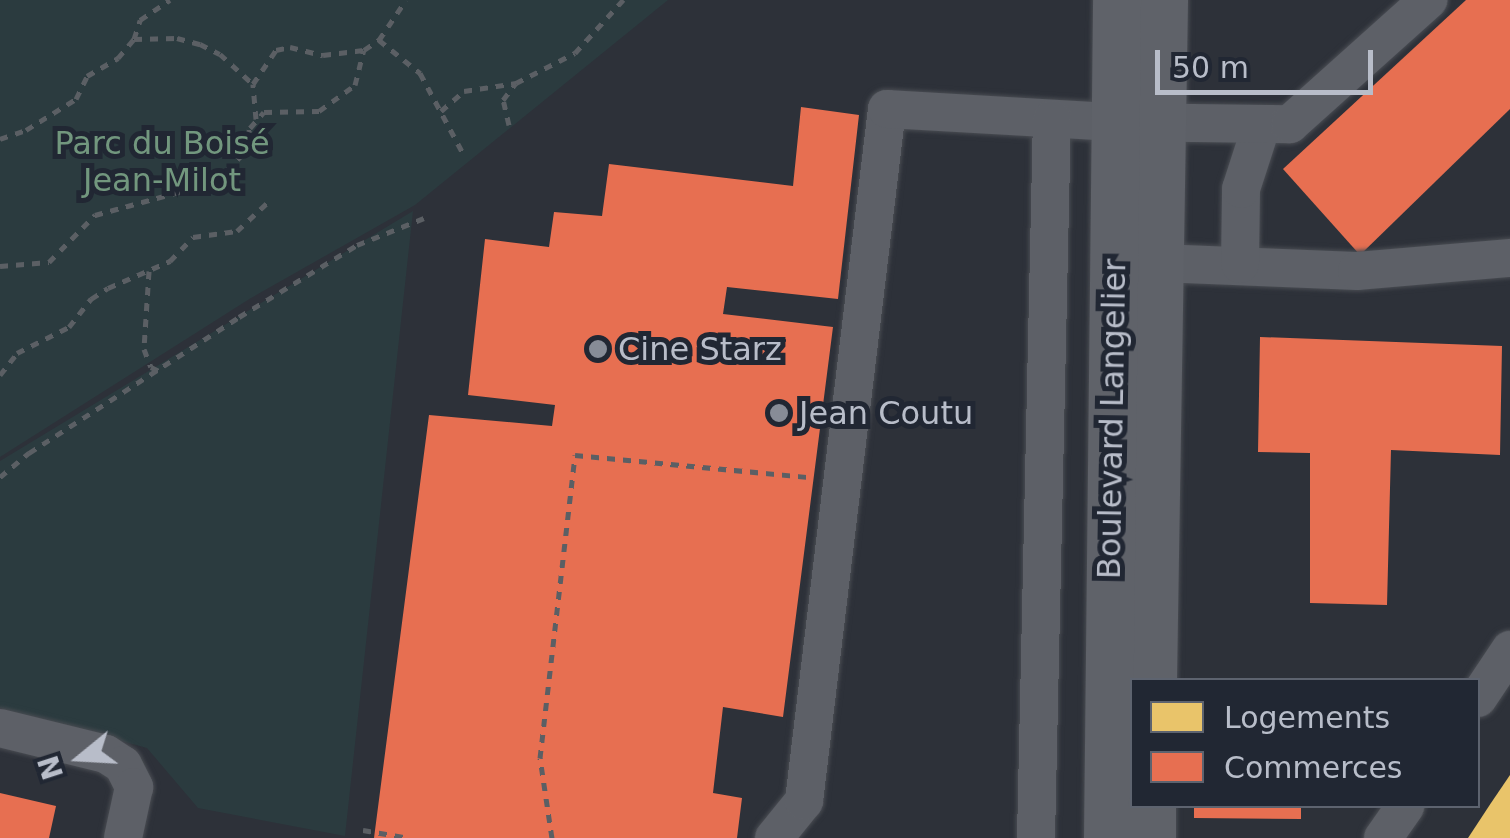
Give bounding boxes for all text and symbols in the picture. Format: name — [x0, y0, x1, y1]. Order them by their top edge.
scale bar — [1160, 30, 1378, 92]
text: 50 m — [1172, 50, 1249, 85]
park label: Parc du Boisé Jean-Milot — [54, 125, 270, 200]
street label: Boulevard Langelier — [1090, 259, 1134, 579]
place label: Cine Starz — [618, 330, 782, 368]
marker: Cine Starz — [587, 338, 609, 360]
place label: Jean Coutu — [799, 394, 973, 432]
marker: Jean Coutu — [768, 402, 790, 424]
legend — [1130, 678, 1480, 808]
text: Logements — [1224, 700, 1390, 735]
north arrow — [30, 708, 130, 808]
text: Commerces — [1224, 750, 1402, 785]
text: N — [32, 751, 70, 784]

